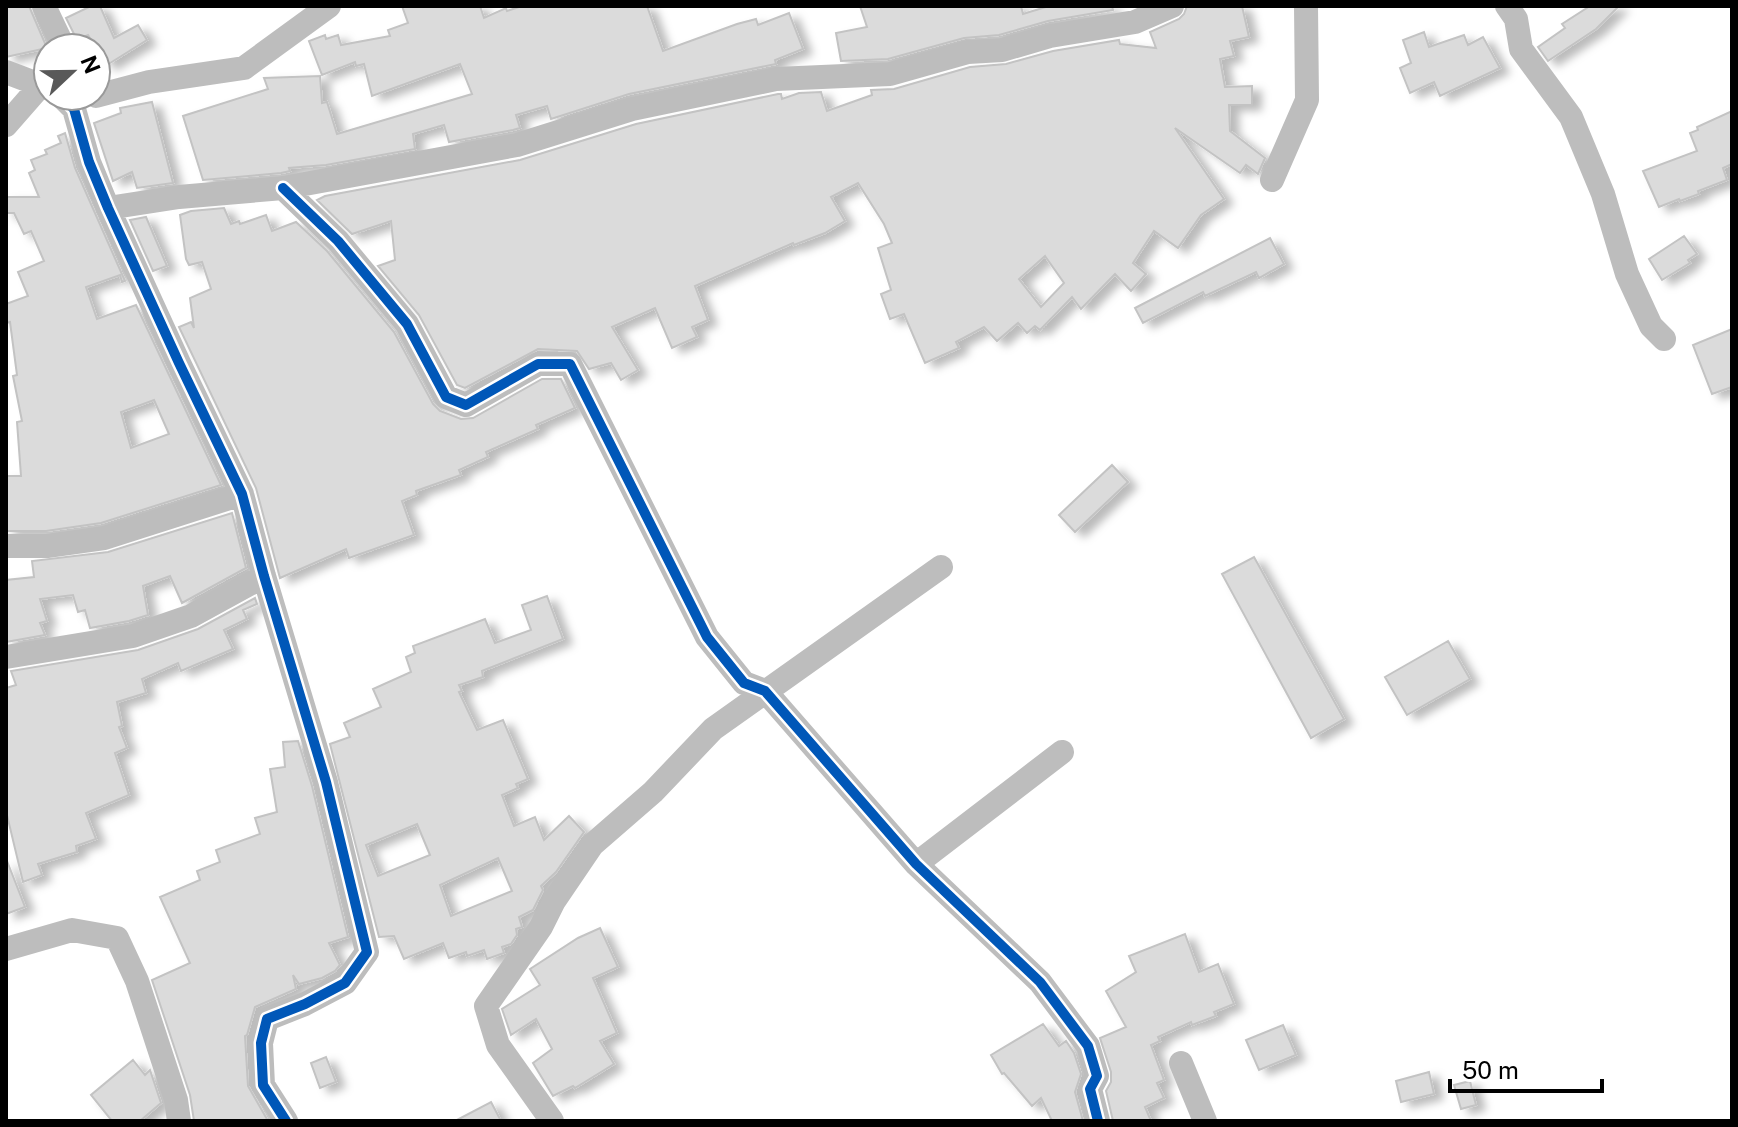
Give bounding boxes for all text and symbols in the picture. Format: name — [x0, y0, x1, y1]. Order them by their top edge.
north arrow — [32, 32, 112, 112]
text: N — [75, 52, 106, 77]
scale bar — [1450, 1043, 1602, 1093]
text: 50 m — [1462, 1056, 1519, 1084]

